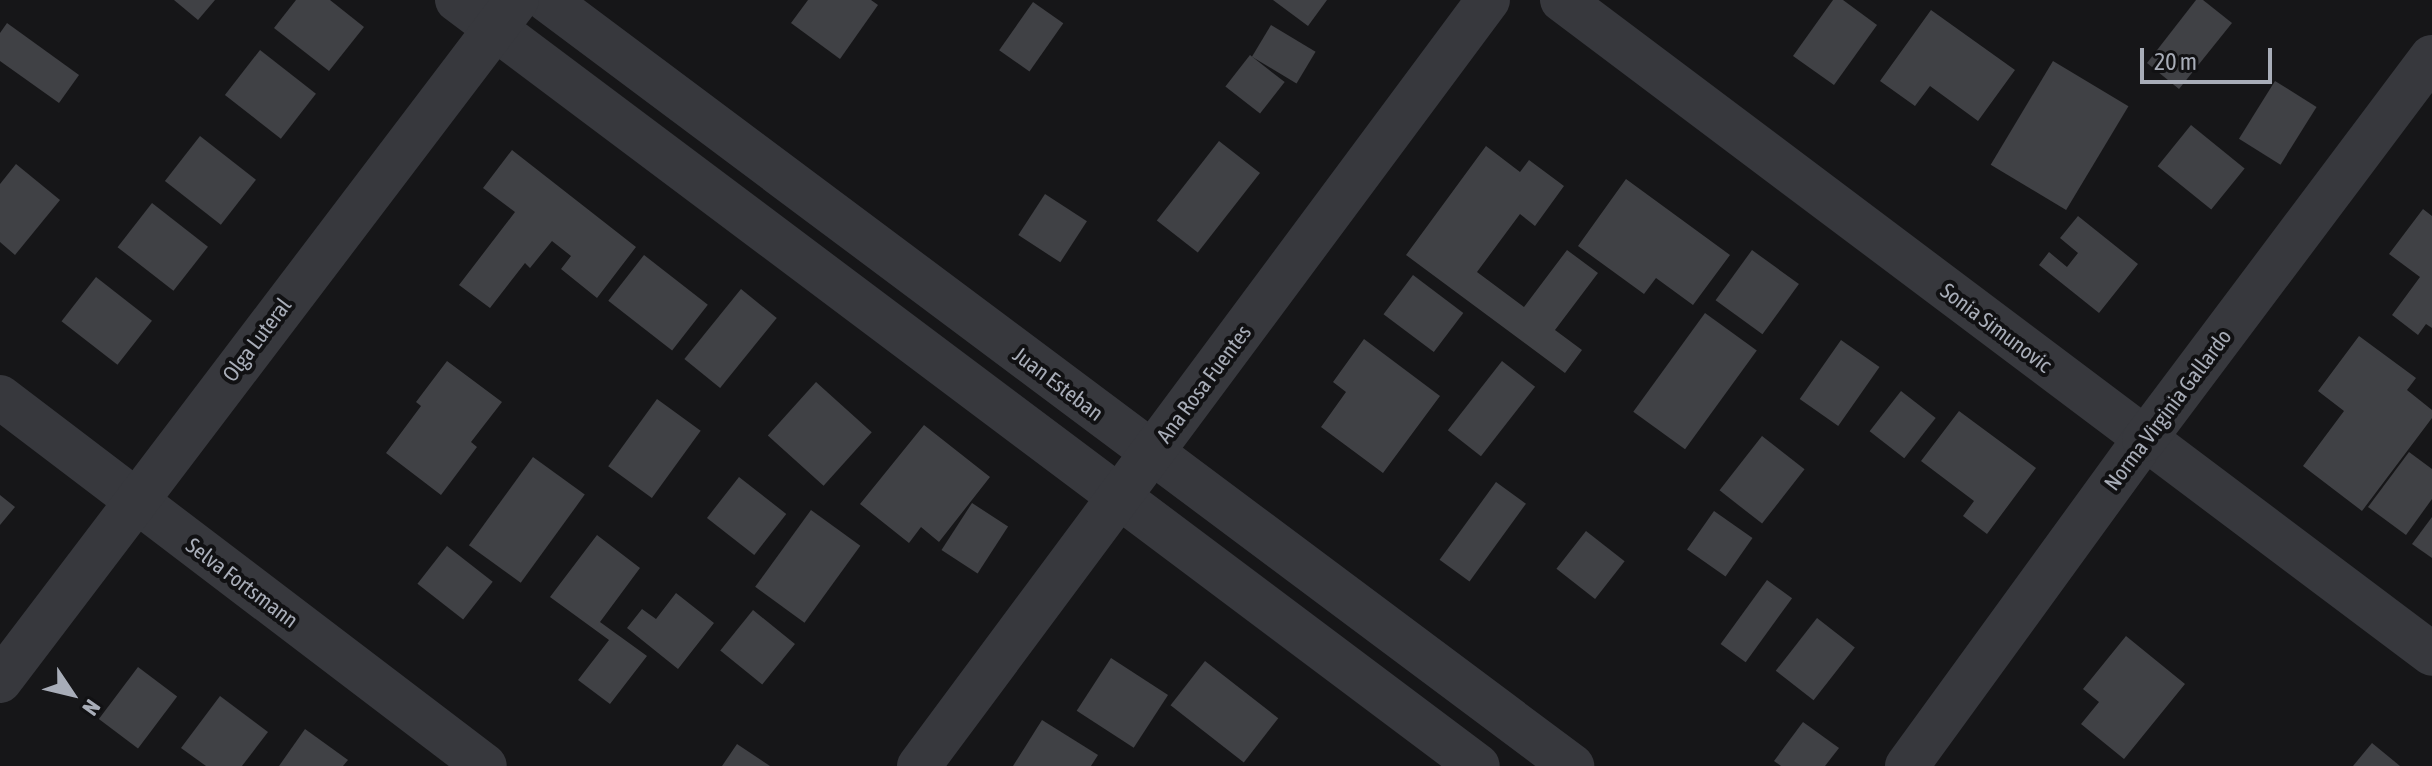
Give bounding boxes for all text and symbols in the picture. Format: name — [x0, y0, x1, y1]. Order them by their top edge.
scale bar — [2144, 32, 2276, 82]
text: 20 m — [2154, 48, 2197, 75]
street label: Sonia Simunovic — [1935, 278, 2057, 378]
street label: Olga Luteral — [217, 293, 297, 387]
street label: Ana Rosa Fuentes — [1151, 320, 1257, 448]
street label: Norma Virginia Gallardo — [2099, 324, 2237, 496]
street label: Juan Esteban — [1008, 342, 1108, 426]
street label: Selva Fortsmann — [181, 532, 303, 634]
north arrow — [32, 654, 112, 734]
text: N — [77, 695, 106, 721]

